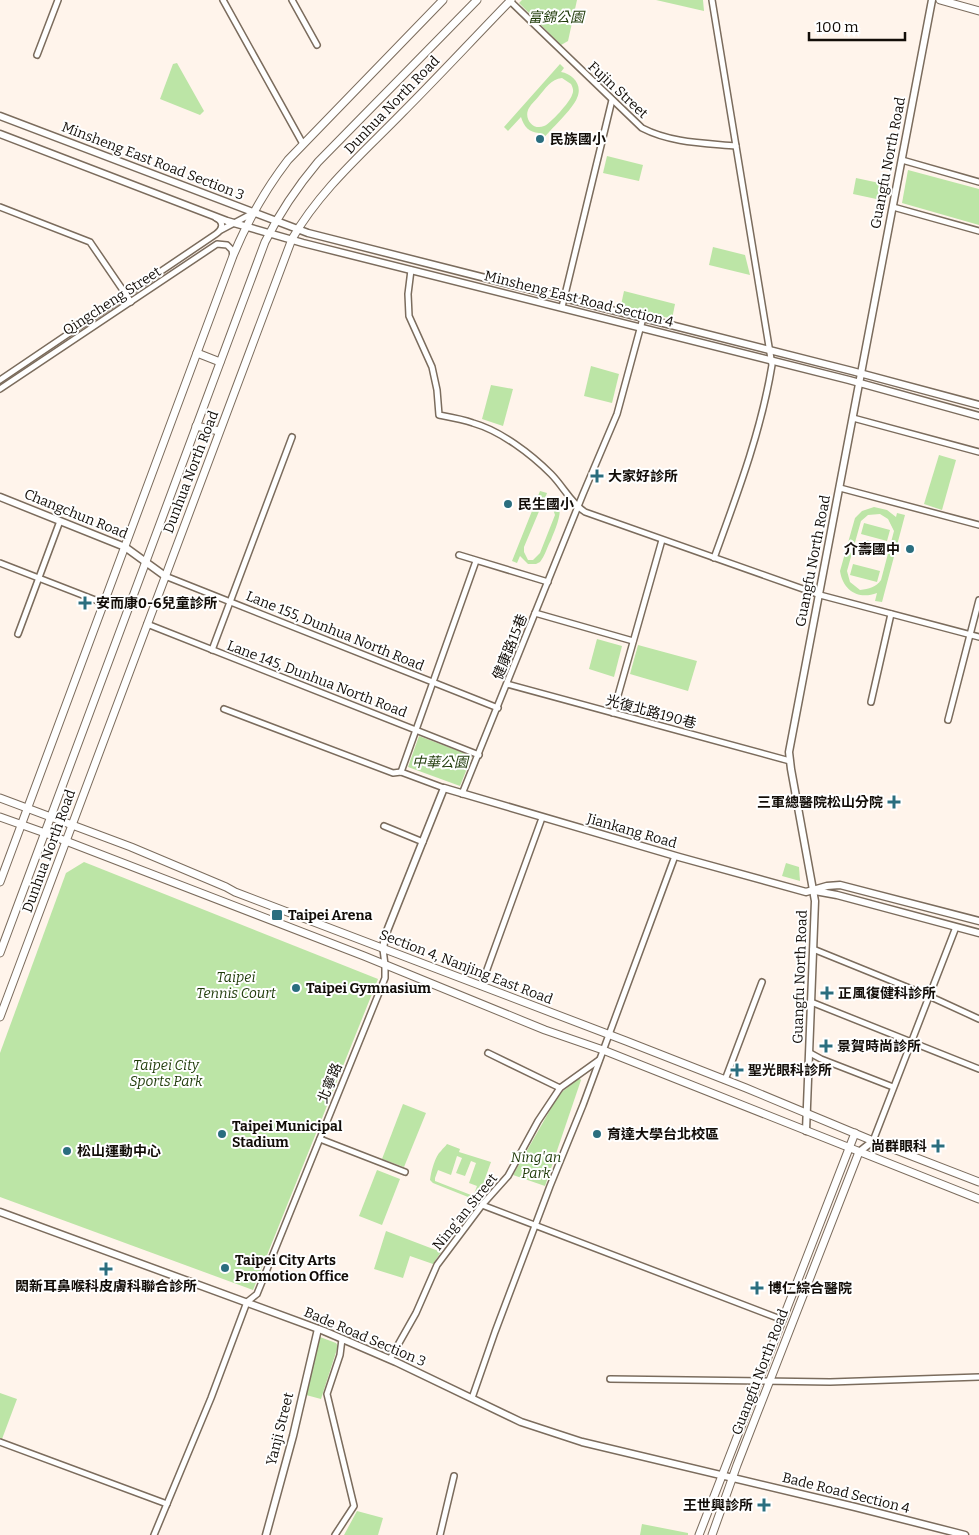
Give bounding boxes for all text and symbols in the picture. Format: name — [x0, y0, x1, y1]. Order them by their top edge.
park label: 富錦公園 — [528, 9, 586, 26]
scale bar — [809, 10, 905, 42]
text: 100 m — [816, 18, 859, 36]
street label: Dunhua North Road — [341, 52, 443, 158]
street label: Fujin Street — [585, 58, 651, 122]
street label: Guangfu North Road — [867, 96, 909, 230]
street label: Minsheng East Road Section 3 — [59, 118, 247, 204]
place label: 民族國小 — [550, 131, 606, 148]
marker: 民族國小 — [534, 133, 546, 145]
street label: Qingcheng Street — [60, 263, 164, 339]
street label: Minsheng East Road Section 4 — [483, 267, 675, 331]
street label: Dunhua North Road — [160, 408, 222, 536]
place label: 大家好診所 — [608, 468, 678, 485]
marker: 大家好診所 — [590, 469, 604, 483]
street label: Changchun Road — [22, 485, 130, 543]
street label: Guangfu North Road — [792, 494, 834, 628]
place label: 民生國小 — [518, 496, 574, 513]
marker: 民生國小 — [502, 498, 514, 510]
place label: 介壽國中 — [844, 541, 900, 558]
marker: 介壽國中 — [904, 543, 916, 555]
street label: Lane 155, Dunhua North Road — [243, 587, 427, 675]
place label: 安而康0-6兒童診所 — [96, 595, 217, 612]
marker: 安而康0-6兒童診所 — [78, 596, 92, 610]
street label: 健康路15巷 — [489, 612, 531, 682]
street label: Lane 145, Dunhua North Road — [225, 637, 409, 721]
street label: 光復北路190巷 — [604, 692, 698, 732]
park label: 中華公園 — [412, 754, 470, 771]
street label: Dunhua North Road — [19, 787, 79, 915]
place label: 三軍總醫院松山分院 — [757, 794, 883, 811]
marker: 三軍總醫院松山分院 — [887, 795, 901, 809]
street label: Jiankang Road — [584, 810, 679, 852]
place label: Taipei Arena — [288, 907, 372, 924]
marker: Taipei Arena — [270, 908, 284, 922]
street label: Guangfu North Road — [789, 910, 811, 1044]
street label: Section 4, Nanjing East Road — [377, 926, 555, 1008]
park label: Taipei Tennis Court — [196, 969, 277, 1002]
place label: Taipei Gymnasium — [306, 980, 432, 997]
marker: Taipei Gymnasium — [290, 982, 302, 994]
place label: 正風復健科診所 — [838, 985, 936, 1002]
marker: 正風復健科診所 — [820, 986, 834, 1000]
place label: 景賀時尚診所 — [837, 1038, 921, 1055]
marker: 景賀時尚診所 — [819, 1039, 833, 1053]
park label: Taipei City Sports Park — [130, 1057, 203, 1090]
street label: 北寧路 — [314, 1060, 346, 1106]
place label: 聖光眼科診所 — [748, 1062, 832, 1079]
marker: 聖光眼科診所 — [730, 1063, 744, 1077]
place label: Taipei Municipal Stadium — [232, 1118, 343, 1151]
place label: 育達大學台北校區 — [607, 1126, 719, 1143]
marker: Taipei Municipal Stadium — [216, 1128, 228, 1140]
marker: 育達大學台北校區 — [591, 1128, 603, 1140]
place label: 尚群眼科 — [871, 1138, 927, 1155]
marker: 尚群眼科 — [931, 1139, 945, 1153]
place label: 松山運動中心 — [77, 1143, 161, 1160]
marker: 松山運動中心 — [61, 1145, 73, 1157]
park label: Ning'an Park — [511, 1149, 561, 1182]
street label: Ning'an Street — [429, 1170, 501, 1254]
place label: Taipei City Arts Promotion Office — [235, 1252, 349, 1285]
marker: 閎新耳鼻喉科皮膚科聯合診所 — [99, 1262, 113, 1276]
marker: Taipei City Arts Promotion Office — [219, 1262, 231, 1274]
place label: 閎新耳鼻喉科皮膚科聯合診所 — [15, 1278, 197, 1295]
place label: 博仁綜合醫院 — [768, 1280, 852, 1297]
marker: 博仁綜合醫院 — [750, 1281, 764, 1295]
street label: Bade Road Section 3 — [302, 1304, 428, 1370]
street label: Guangfu North Road — [728, 1306, 792, 1438]
street label: Yanji Street — [263, 1391, 297, 1467]
street label: Bade Road Section 4 — [780, 1469, 912, 1517]
place label: 王世興診所 — [683, 1497, 753, 1514]
marker: 王世興診所 — [757, 1498, 771, 1512]

